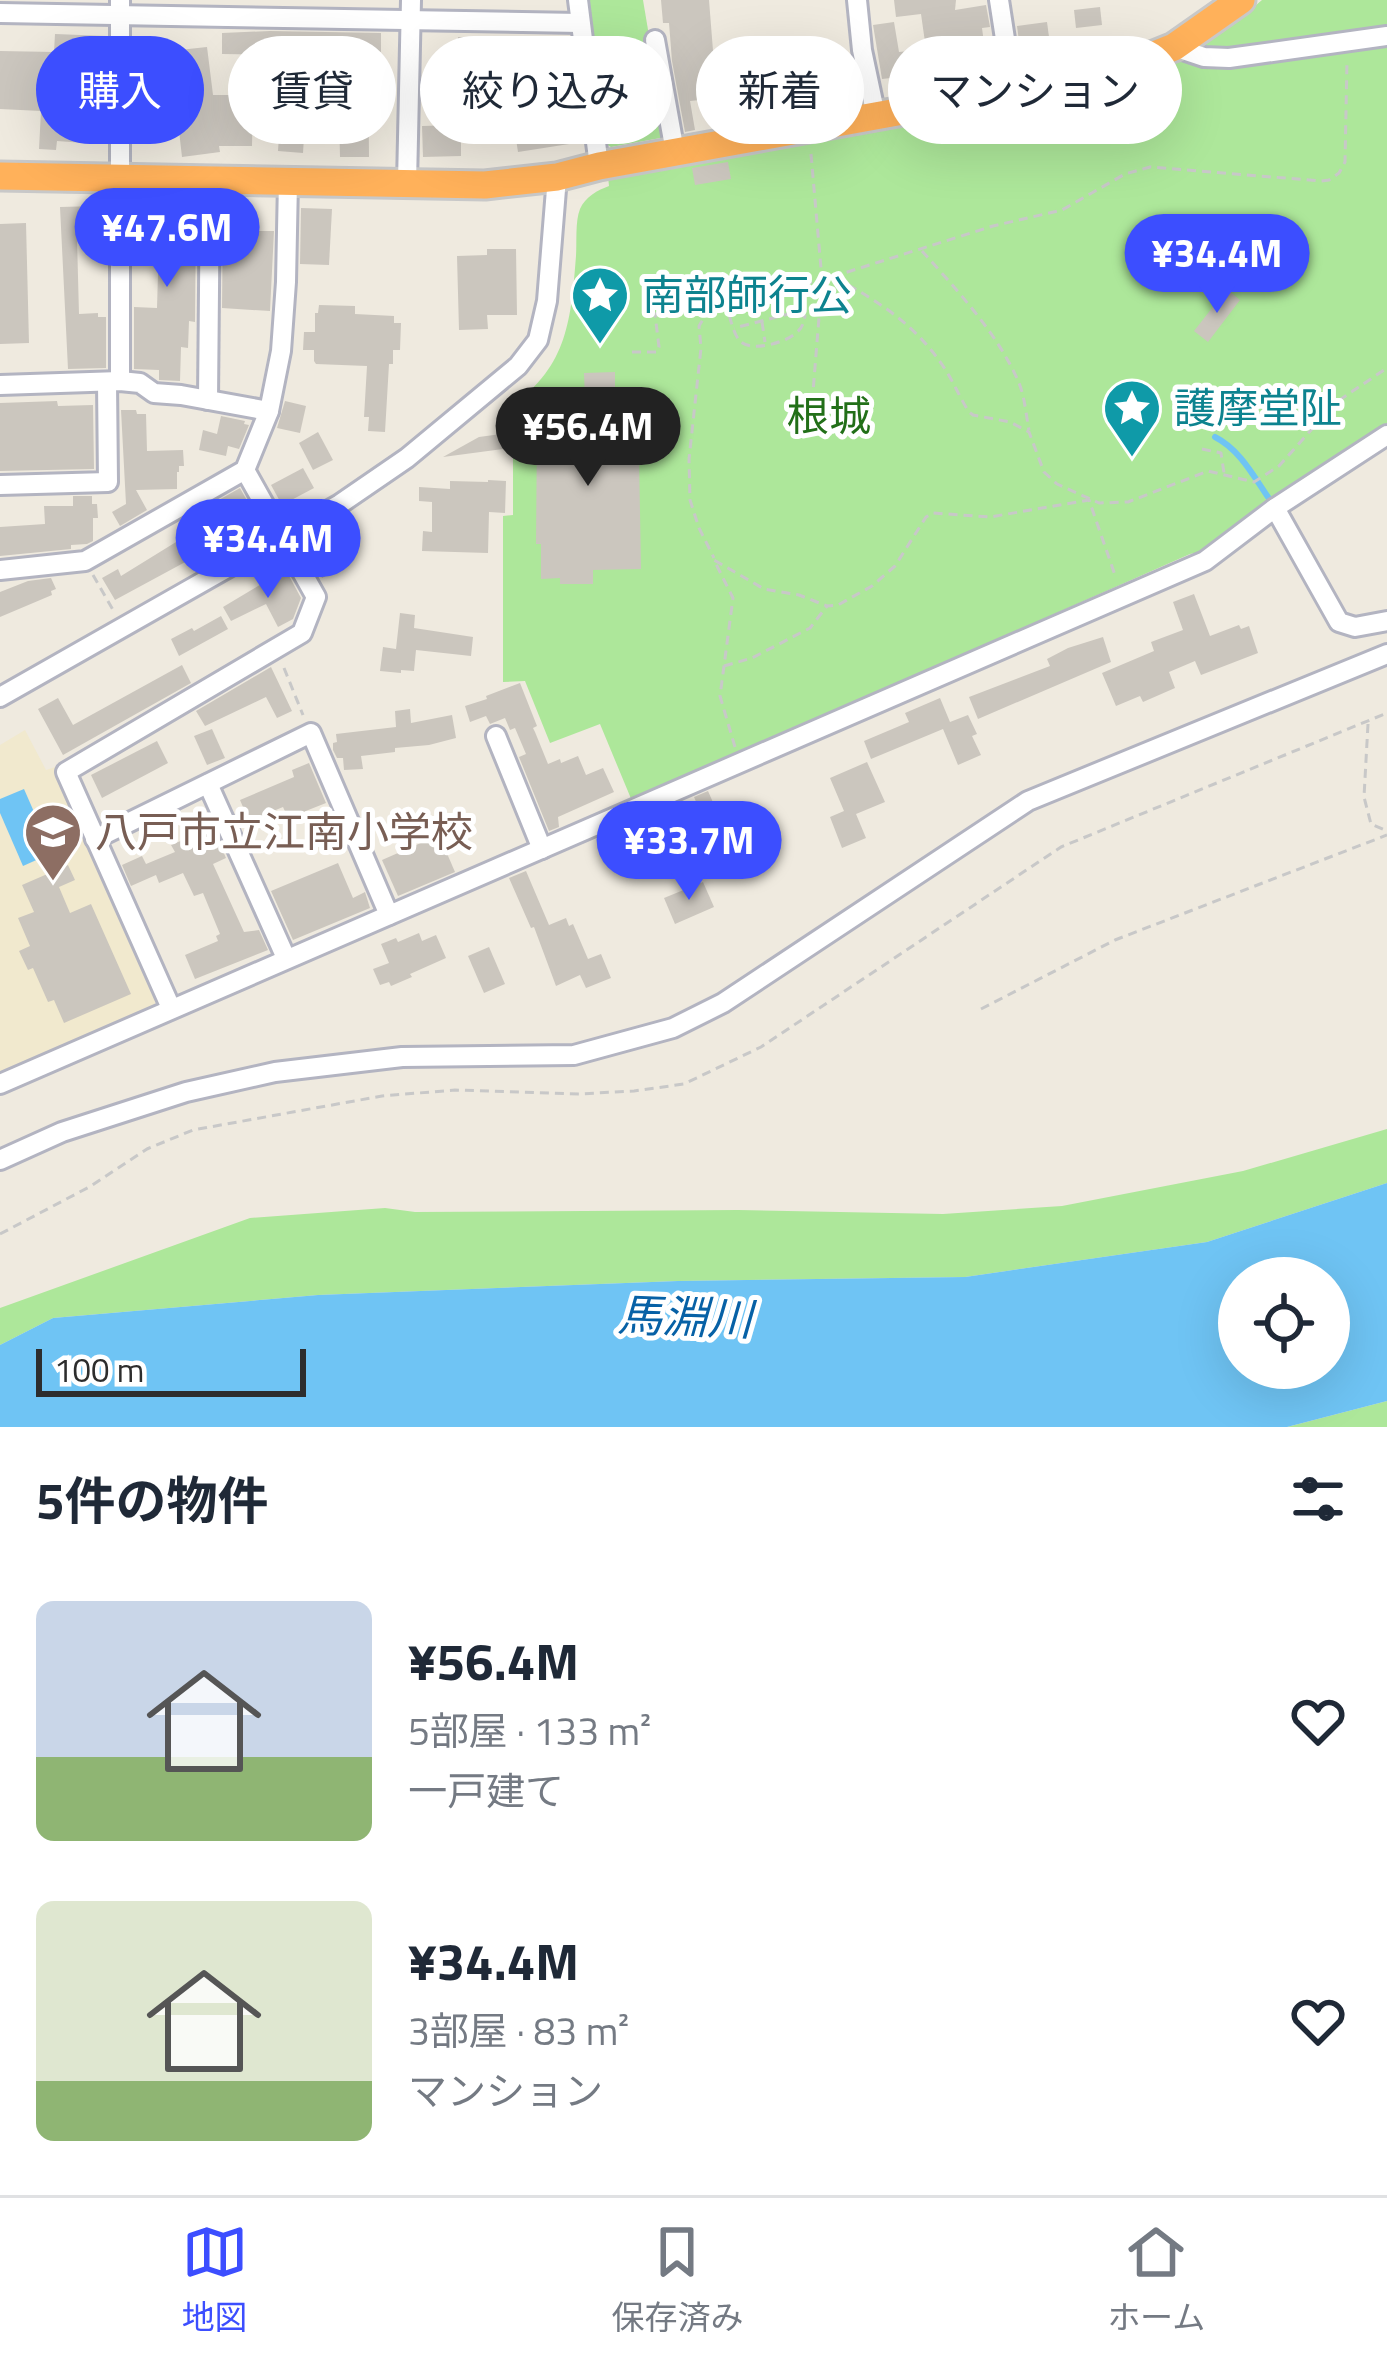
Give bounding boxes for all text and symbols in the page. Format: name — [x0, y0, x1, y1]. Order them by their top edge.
chip: 購入 — [36, 36, 204, 144]
chip: 賃貸 — [228, 36, 396, 144]
chip: 絞り込み — [420, 36, 672, 144]
chip: 新着 — [696, 36, 864, 144]
chip: マンション — [888, 36, 1182, 144]
pin: ¥47.6M — [69, 188, 265, 290]
text: ¥47.6M — [102, 197, 232, 256]
pin: ¥34.4M — [1119, 214, 1315, 316]
text: ¥34.4M — [1152, 223, 1282, 282]
place label: 南部師行公 — [642, 262, 852, 326]
place icon: 南部師行公 — [569, 264, 631, 346]
place label: 護摩堂阯 — [1174, 375, 1342, 439]
place icon: 護摩堂阯 — [1101, 377, 1163, 459]
park label: 根城 — [787, 383, 871, 447]
pin: ¥56.4M — [490, 387, 686, 489]
text: ¥56.4M — [523, 396, 653, 455]
pin: ¥34.4M — [170, 499, 366, 601]
text: ¥34.4M — [203, 508, 333, 567]
place label: 八戸市立江南小学校 — [95, 799, 473, 863]
school or university icon: 八戸市立江南小学校 — [22, 801, 84, 883]
pin: ¥33.7M — [591, 801, 787, 903]
text: ¥33.7M — [624, 810, 754, 869]
map controls — [1218, 1257, 1350, 1389]
button: locate — [1218, 1257, 1350, 1389]
water label: 馬淵川 — [616, 1280, 758, 1352]
scale bar — [36, 1343, 306, 1396]
text: 100 m — [54, 1345, 144, 1395]
text: 5件の物件 — [36, 1461, 269, 1539]
icon: filters — [1285, 1466, 1351, 1532]
text: ¥56.4M — [408, 1622, 579, 1700]
icon: home — [132, 1649, 276, 1793]
icon: heart — [1285, 1688, 1351, 1754]
text: 5部屋 · 133 m² — [408, 1701, 651, 1760]
text: 一戸建て — [408, 1761, 564, 1820]
text: ¥34.4M — [408, 1922, 579, 2000]
icon: home — [132, 1949, 276, 2093]
icon: heart — [1285, 1988, 1351, 2054]
text: 3部屋 · 83 m² — [408, 2001, 629, 2060]
text: マンション — [408, 2061, 603, 2120]
tab: 地図 — [182, 2219, 248, 2342]
tab: 保存済み — [611, 2219, 743, 2342]
tab: ホーム — [1107, 2219, 1205, 2342]

